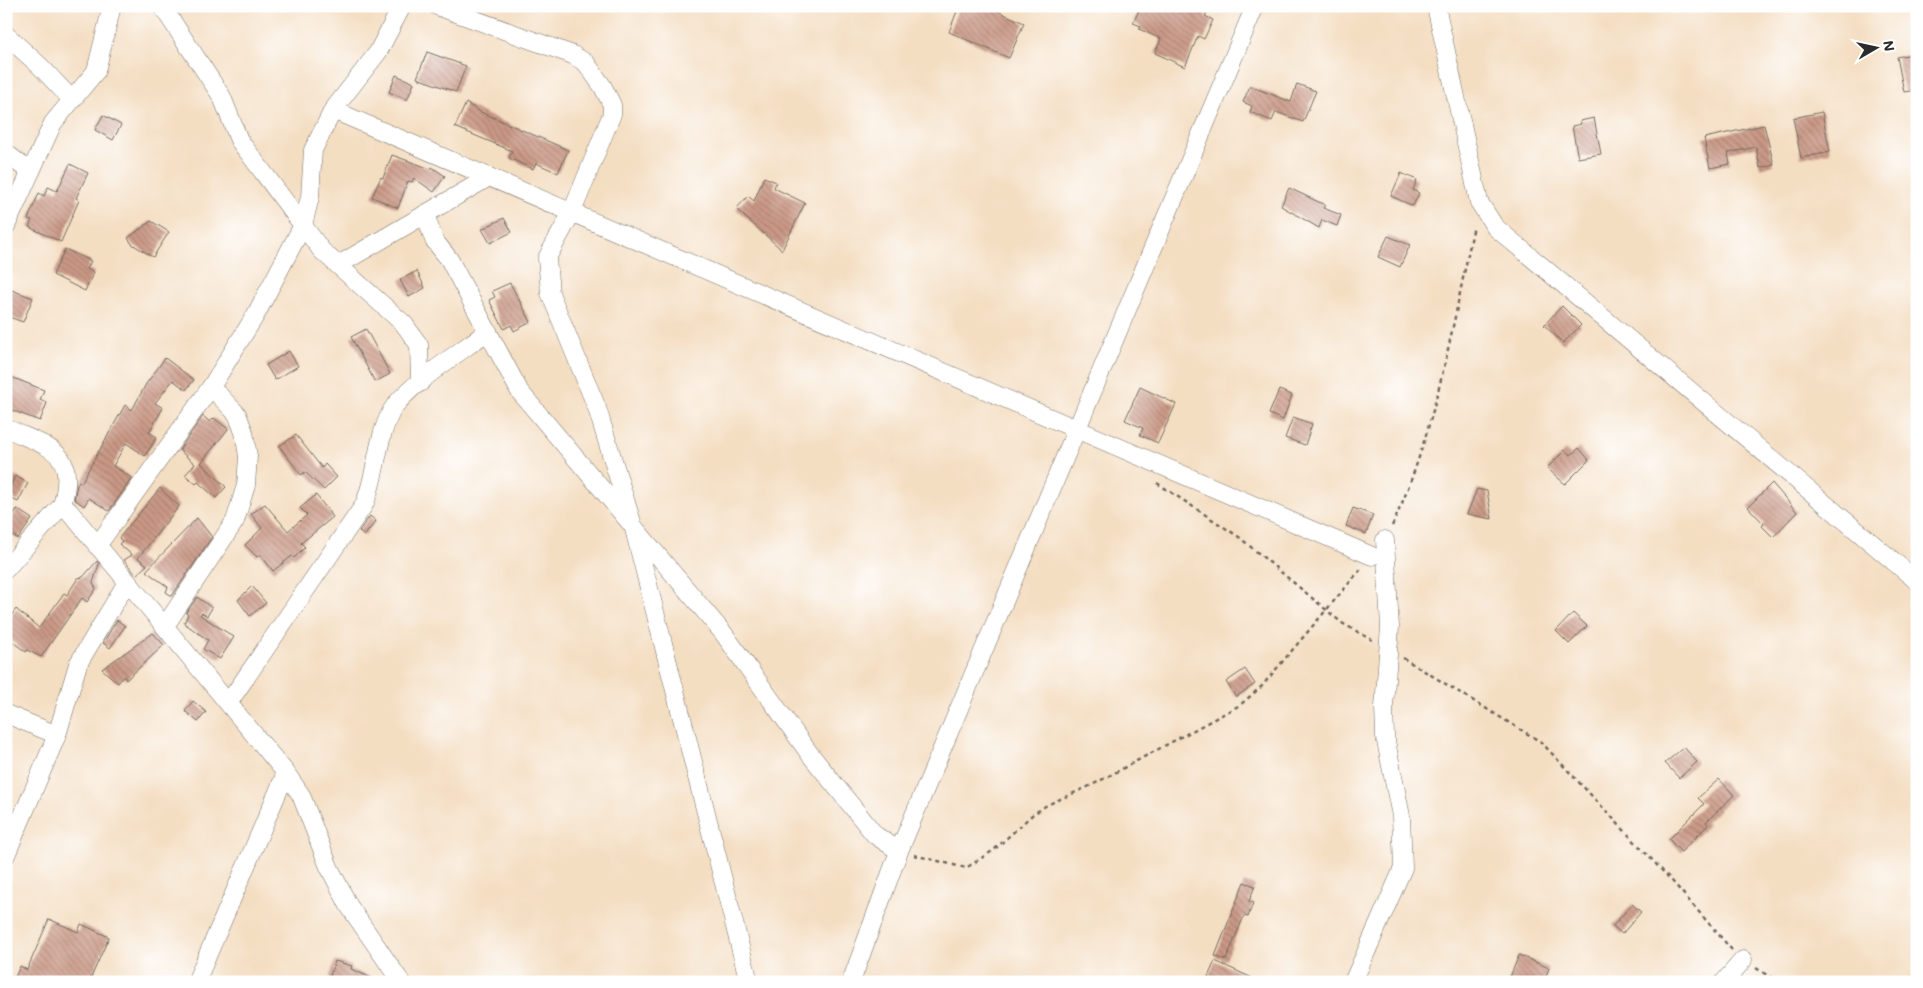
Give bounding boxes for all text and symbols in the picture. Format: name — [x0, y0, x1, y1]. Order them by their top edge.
north arrow — [1850, 22, 1900, 72]
text: N — [1879, 39, 1900, 53]

